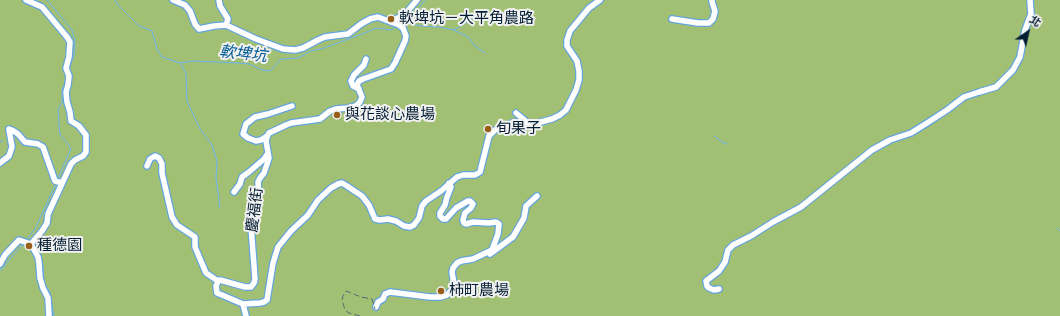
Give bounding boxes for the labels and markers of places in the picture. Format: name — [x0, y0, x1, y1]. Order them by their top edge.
place label: 軟埤坑－大平角農路 — [399, 10, 534, 28]
marker: 軟埤坑－大平角農路 — [386, 14, 396, 24]
place label: 與花談心農場 — [345, 106, 435, 124]
marker: 與花談心農場 — [332, 110, 342, 120]
place label: 旬果子 — [496, 120, 541, 138]
marker: 旬果子 — [483, 124, 493, 134]
place label: 種德園 — [37, 237, 82, 255]
marker: 種德園 — [24, 241, 34, 251]
place label: 柿町農場 — [449, 282, 509, 300]
marker: 柿町農場 — [436, 286, 446, 296]

